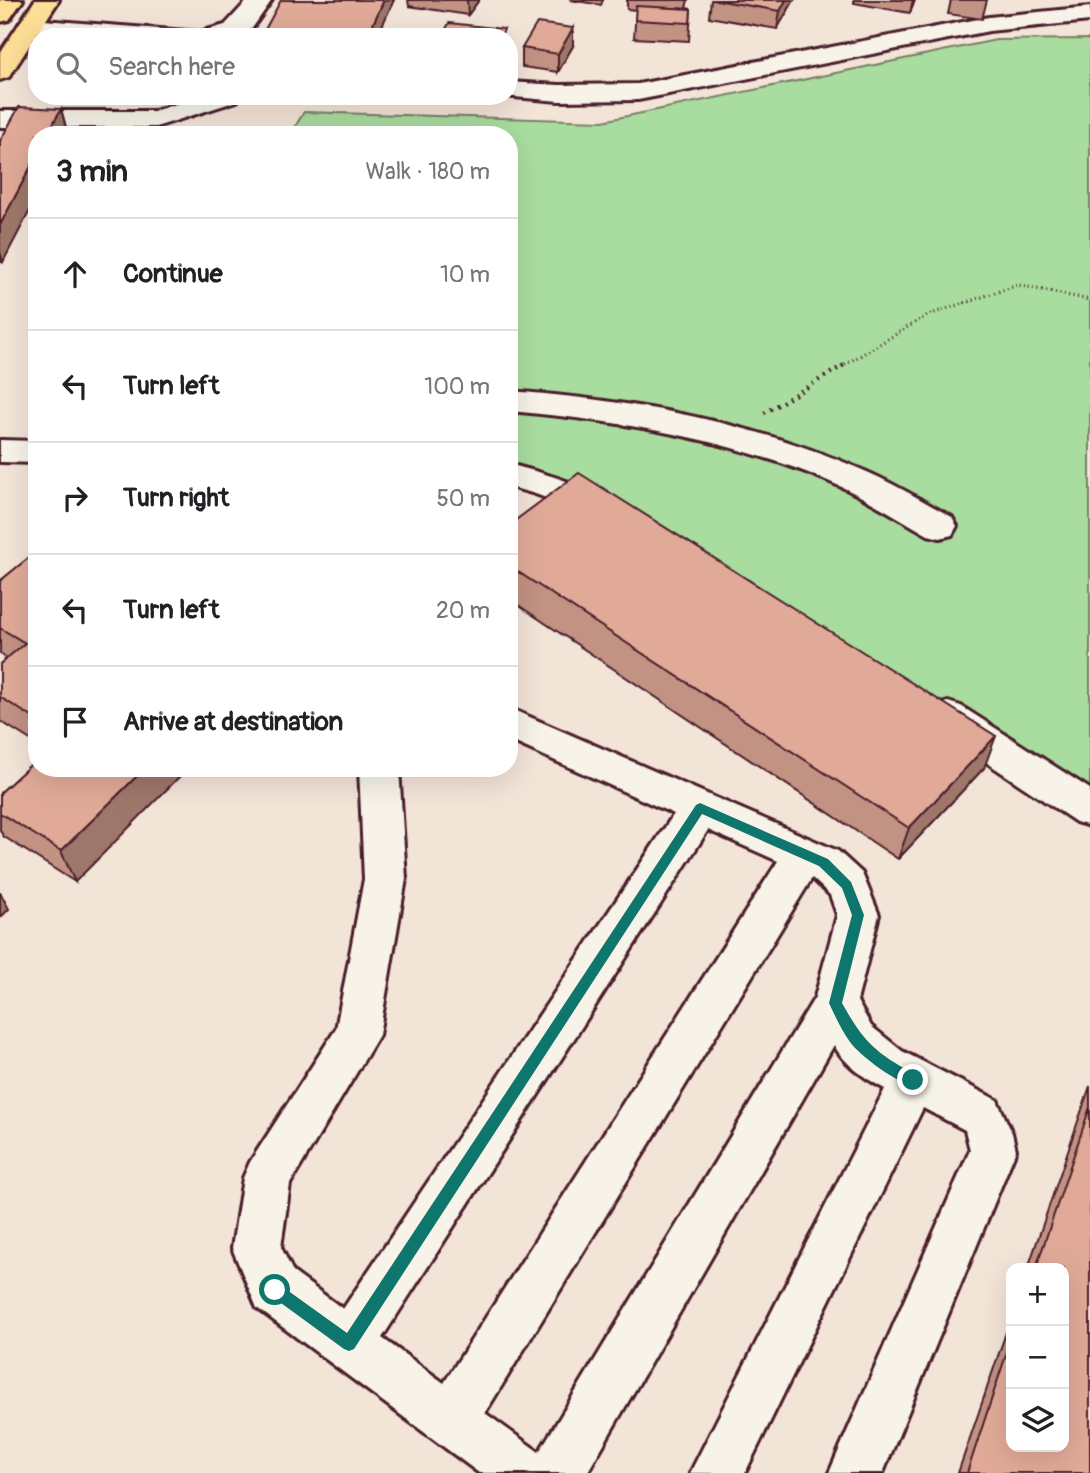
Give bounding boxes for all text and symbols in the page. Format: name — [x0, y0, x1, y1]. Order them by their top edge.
search box — [28, 28, 518, 105]
icon: search — [52, 48, 90, 86]
text: Search here — [108, 51, 235, 83]
text: 3 min — [56, 153, 128, 190]
text: Walk · 180 m — [365, 157, 490, 186]
icon: ahead — [56, 255, 94, 293]
text: Continue — [123, 258, 223, 290]
text: 10 m — [440, 260, 490, 289]
icon: left — [56, 367, 94, 405]
text: Turn left — [123, 370, 219, 402]
text: 100 m — [424, 372, 490, 401]
icon: right — [56, 479, 94, 517]
text: Turn right — [123, 482, 229, 514]
text: 50 m — [436, 484, 490, 513]
icon: left — [56, 591, 94, 629]
text: Turn left — [123, 594, 219, 626]
text: 20 m — [436, 596, 490, 625]
icon: arrive — [56, 703, 94, 741]
text: Arrive at destination — [123, 706, 343, 738]
route end — [897, 1064, 928, 1095]
map controls — [1006, 1263, 1069, 1452]
button: + — [1006, 1263, 1069, 1326]
route start — [259, 1274, 290, 1305]
button: − — [1006, 1326, 1069, 1389]
button: layers — [1006, 1389, 1069, 1452]

